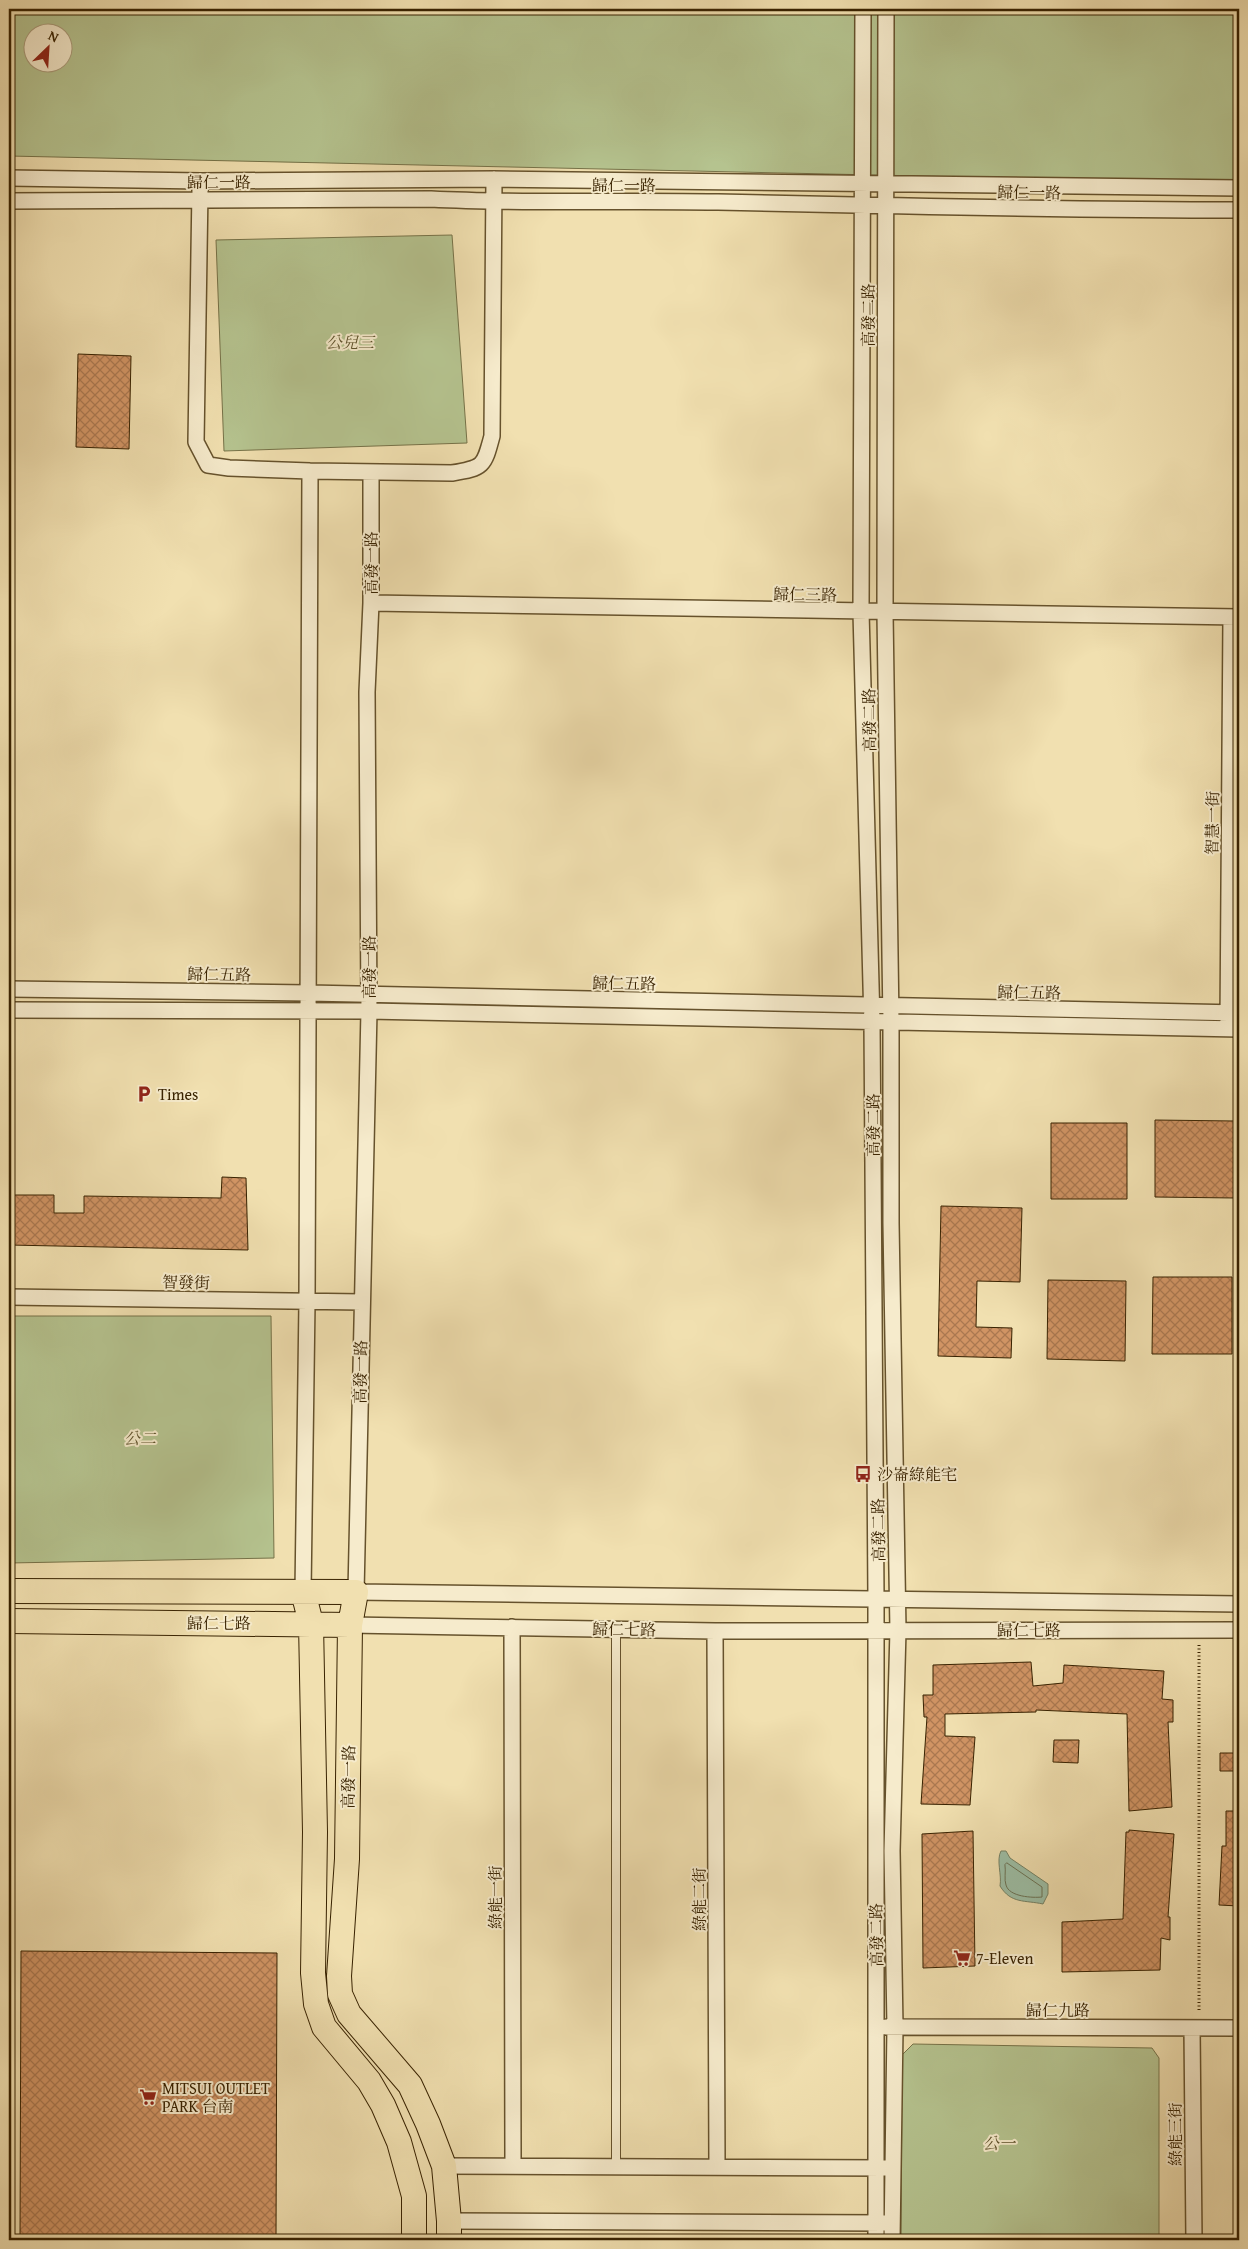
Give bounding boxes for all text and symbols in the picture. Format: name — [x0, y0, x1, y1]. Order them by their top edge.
north arrow — [22, 22, 72, 72]
text: N — [45, 25, 63, 48]
street label: 歸仁一路 — [187, 170, 251, 194]
street label: 歸仁一路 — [592, 173, 656, 197]
street label: 歸仁一路 — [997, 179, 1061, 205]
street label: 高發二路 — [856, 283, 880, 347]
park label: 公兒三 — [326, 330, 376, 354]
street label: 高發一路 — [359, 531, 383, 595]
street label: 歸仁三路 — [773, 581, 837, 607]
street label: 高發二路 — [856, 688, 882, 752]
street label: 智慧一街 — [1199, 791, 1225, 855]
street label: 高發一路 — [357, 935, 381, 999]
street label: 歸仁五路 — [187, 961, 251, 987]
street label: 歸仁五路 — [592, 970, 656, 996]
street label: 歸仁五路 — [997, 979, 1061, 1005]
place label: Times — [158, 1082, 198, 1106]
parking icon: Times — [134, 1084, 154, 1104]
street label: 高發二路 — [861, 1093, 885, 1157]
street label: 智發街 — [162, 1270, 210, 1294]
street label: 高發一路 — [347, 1340, 373, 1404]
park label: 公二 — [124, 1426, 157, 1450]
place label: 沙崙綠能宅 — [877, 1462, 957, 1486]
bus stop icon: 沙崙綠能宅 — [853, 1464, 873, 1484]
street label: 高發二路 — [865, 1498, 891, 1562]
street label: 歸仁七路 — [187, 1611, 251, 1635]
street label: 歸仁七路 — [592, 1616, 656, 1642]
street label: 歸仁七路 — [997, 1618, 1061, 1642]
street label: 高發一路 — [335, 1745, 361, 1809]
street label: 綠能一街 — [483, 1865, 507, 1929]
street label: 綠能二街 — [687, 1867, 711, 1931]
street label: 高發二路 — [863, 1903, 889, 1967]
place label: 7-Eleven — [976, 1946, 1033, 1970]
supermarket icon: 7-Eleven — [952, 1948, 972, 1968]
street label: 歸仁九路 — [1026, 1998, 1090, 2022]
place label: MITSUI OUTLET PARK 台南 — [162, 2076, 270, 2118]
supermarket icon: MITSUI OUTLET PARK 台南 — [138, 2087, 158, 2107]
street label: 綠能三街 — [1163, 2102, 1187, 2166]
park label: 公一 — [983, 2131, 1016, 2155]

